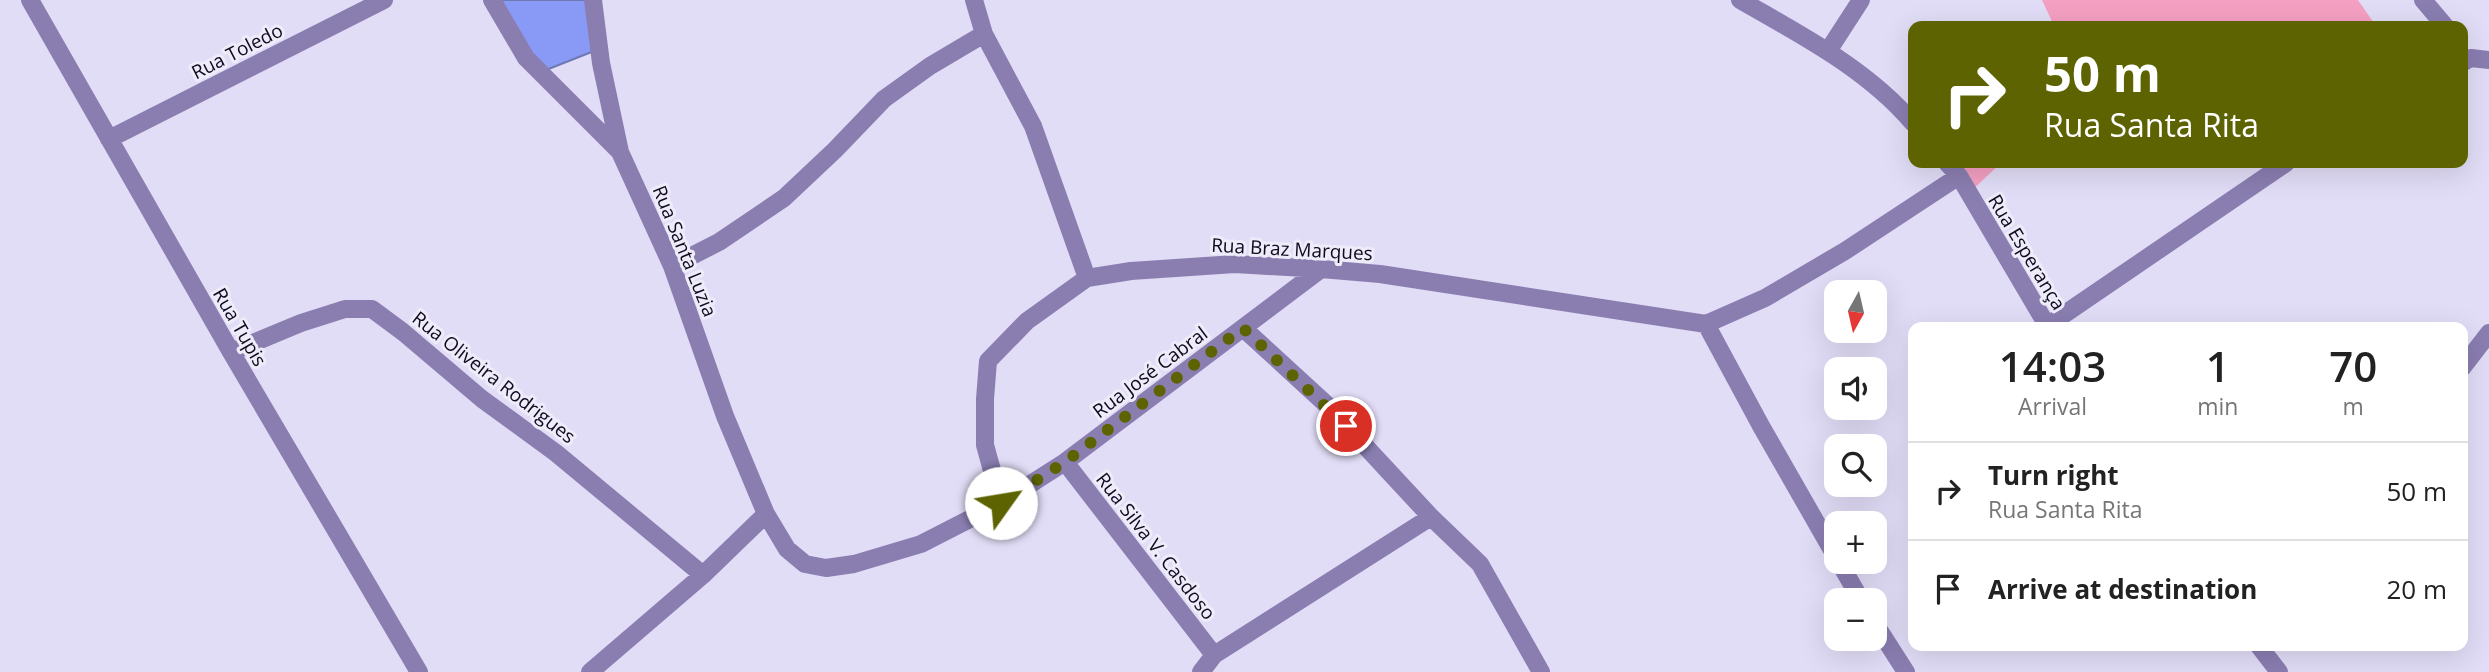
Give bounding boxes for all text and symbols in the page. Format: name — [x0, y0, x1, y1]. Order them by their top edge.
street label: Rua Toledo — [187, 17, 287, 85]
text: 50 m — [2044, 40, 2161, 106]
icon: right — [1929, 49, 2020, 140]
text: Rua Santa Rita — [2044, 103, 2259, 146]
street label: Rua Santa Luzia — [647, 181, 723, 321]
street label: Rua Esperança — [1982, 189, 2072, 315]
street label: Rua Braz Marques — [1211, 232, 1373, 266]
north arrow — [1824, 280, 1886, 343]
map controls — [1824, 280, 1887, 651]
street label: Rua Tupis — [207, 283, 273, 371]
street label: Rua Oliveira Rodrigues — [407, 305, 581, 449]
street label: Rua José Cabral — [1087, 320, 1213, 424]
text: 14:03 — [1999, 337, 2106, 394]
text: 1 — [2206, 337, 2230, 394]
text: 70 — [2329, 337, 2377, 394]
button: sound — [1824, 357, 1887, 420]
text: Arrival — [2018, 390, 2087, 422]
text: min — [2197, 390, 2238, 422]
text: m — [2343, 390, 2364, 422]
pin — [1316, 396, 1376, 456]
icon: arrive — [1327, 407, 1365, 445]
button: search — [1824, 434, 1887, 497]
text: Turn right — [1988, 457, 2119, 493]
position arrow — [964, 466, 1038, 540]
street label: Rua Silva V. Casdoso — [1090, 467, 1222, 625]
icon: right — [1929, 472, 1967, 510]
text: 50 m — [2386, 473, 2447, 509]
text: Rua Santa Rita — [1988, 493, 2143, 525]
button: + — [1824, 511, 1887, 574]
icon: arrive — [1929, 570, 1967, 608]
text: Arrive at destination — [1988, 571, 2257, 607]
text: 20 m — [2386, 571, 2447, 607]
button: − — [1824, 588, 1887, 651]

